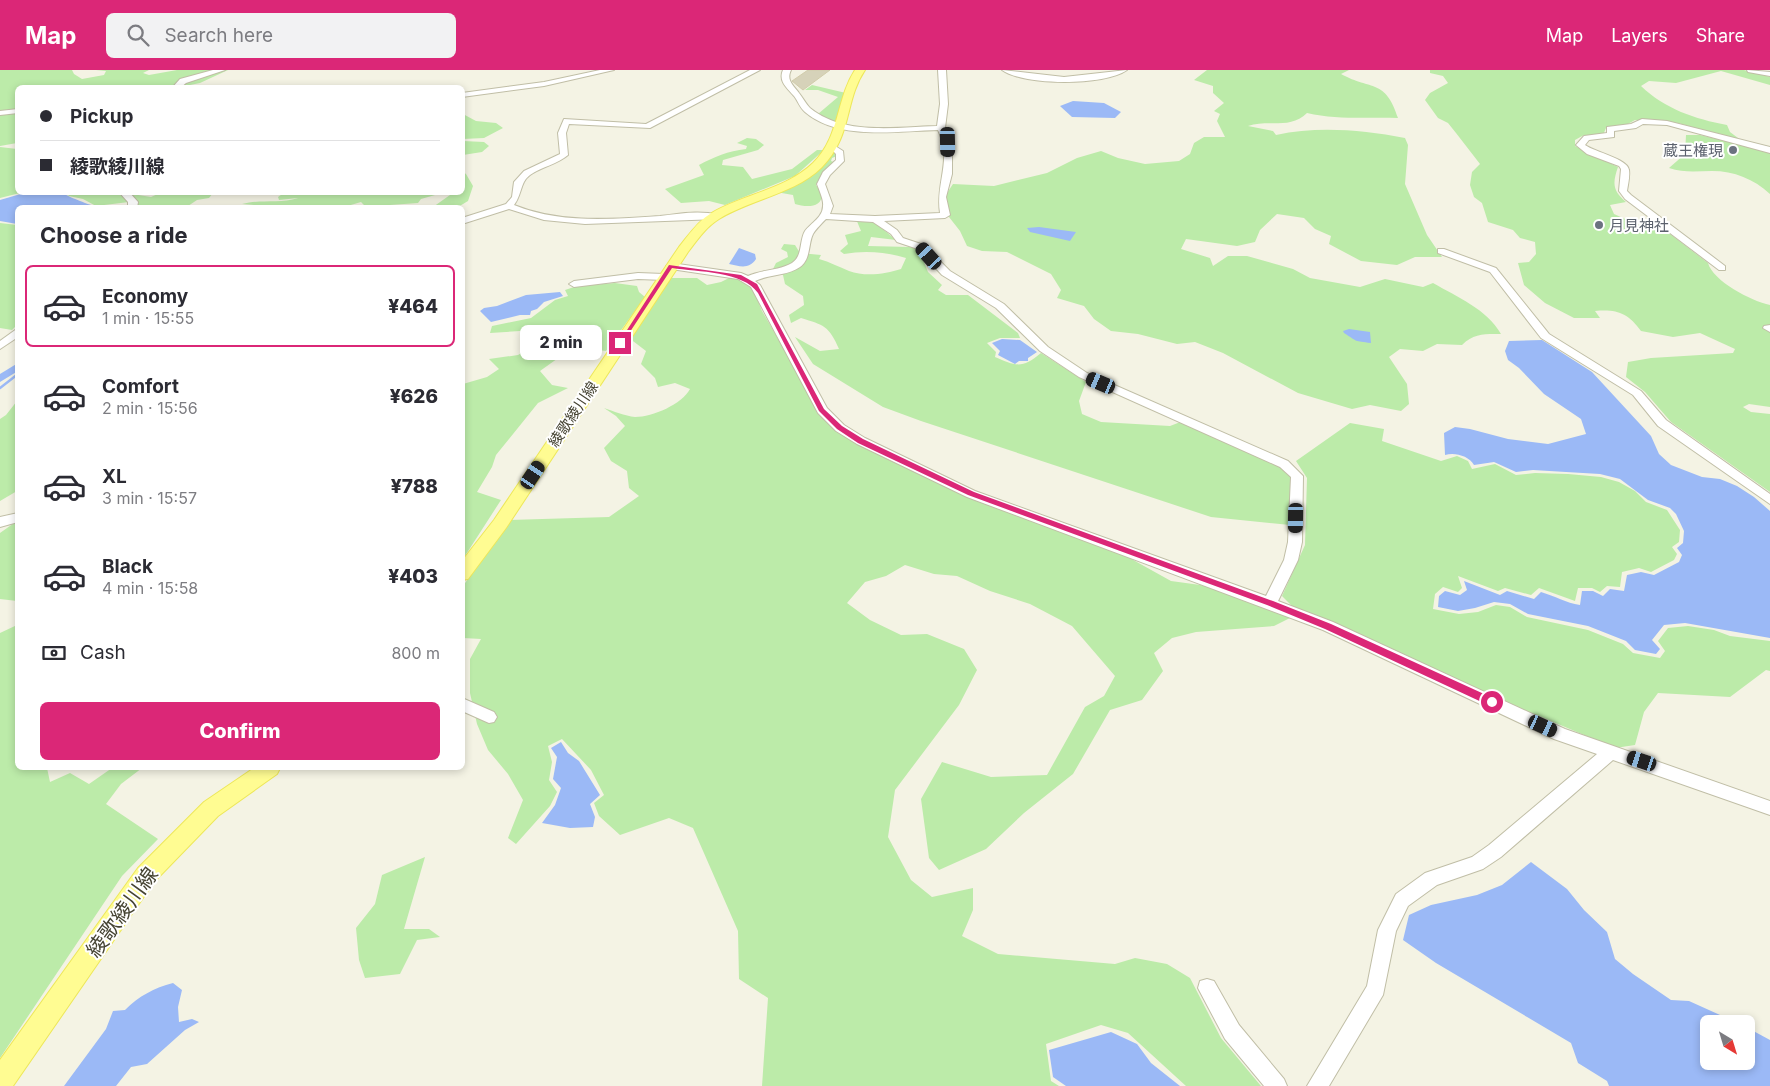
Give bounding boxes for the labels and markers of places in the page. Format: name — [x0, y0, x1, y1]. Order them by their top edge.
place label: 蔵王権現 — [1663, 141, 1723, 160]
marker: 蔵王権現 — [1727, 144, 1739, 156]
place label: 月見神社 — [1609, 216, 1669, 235]
marker: 月見神社 — [1593, 219, 1605, 231]

